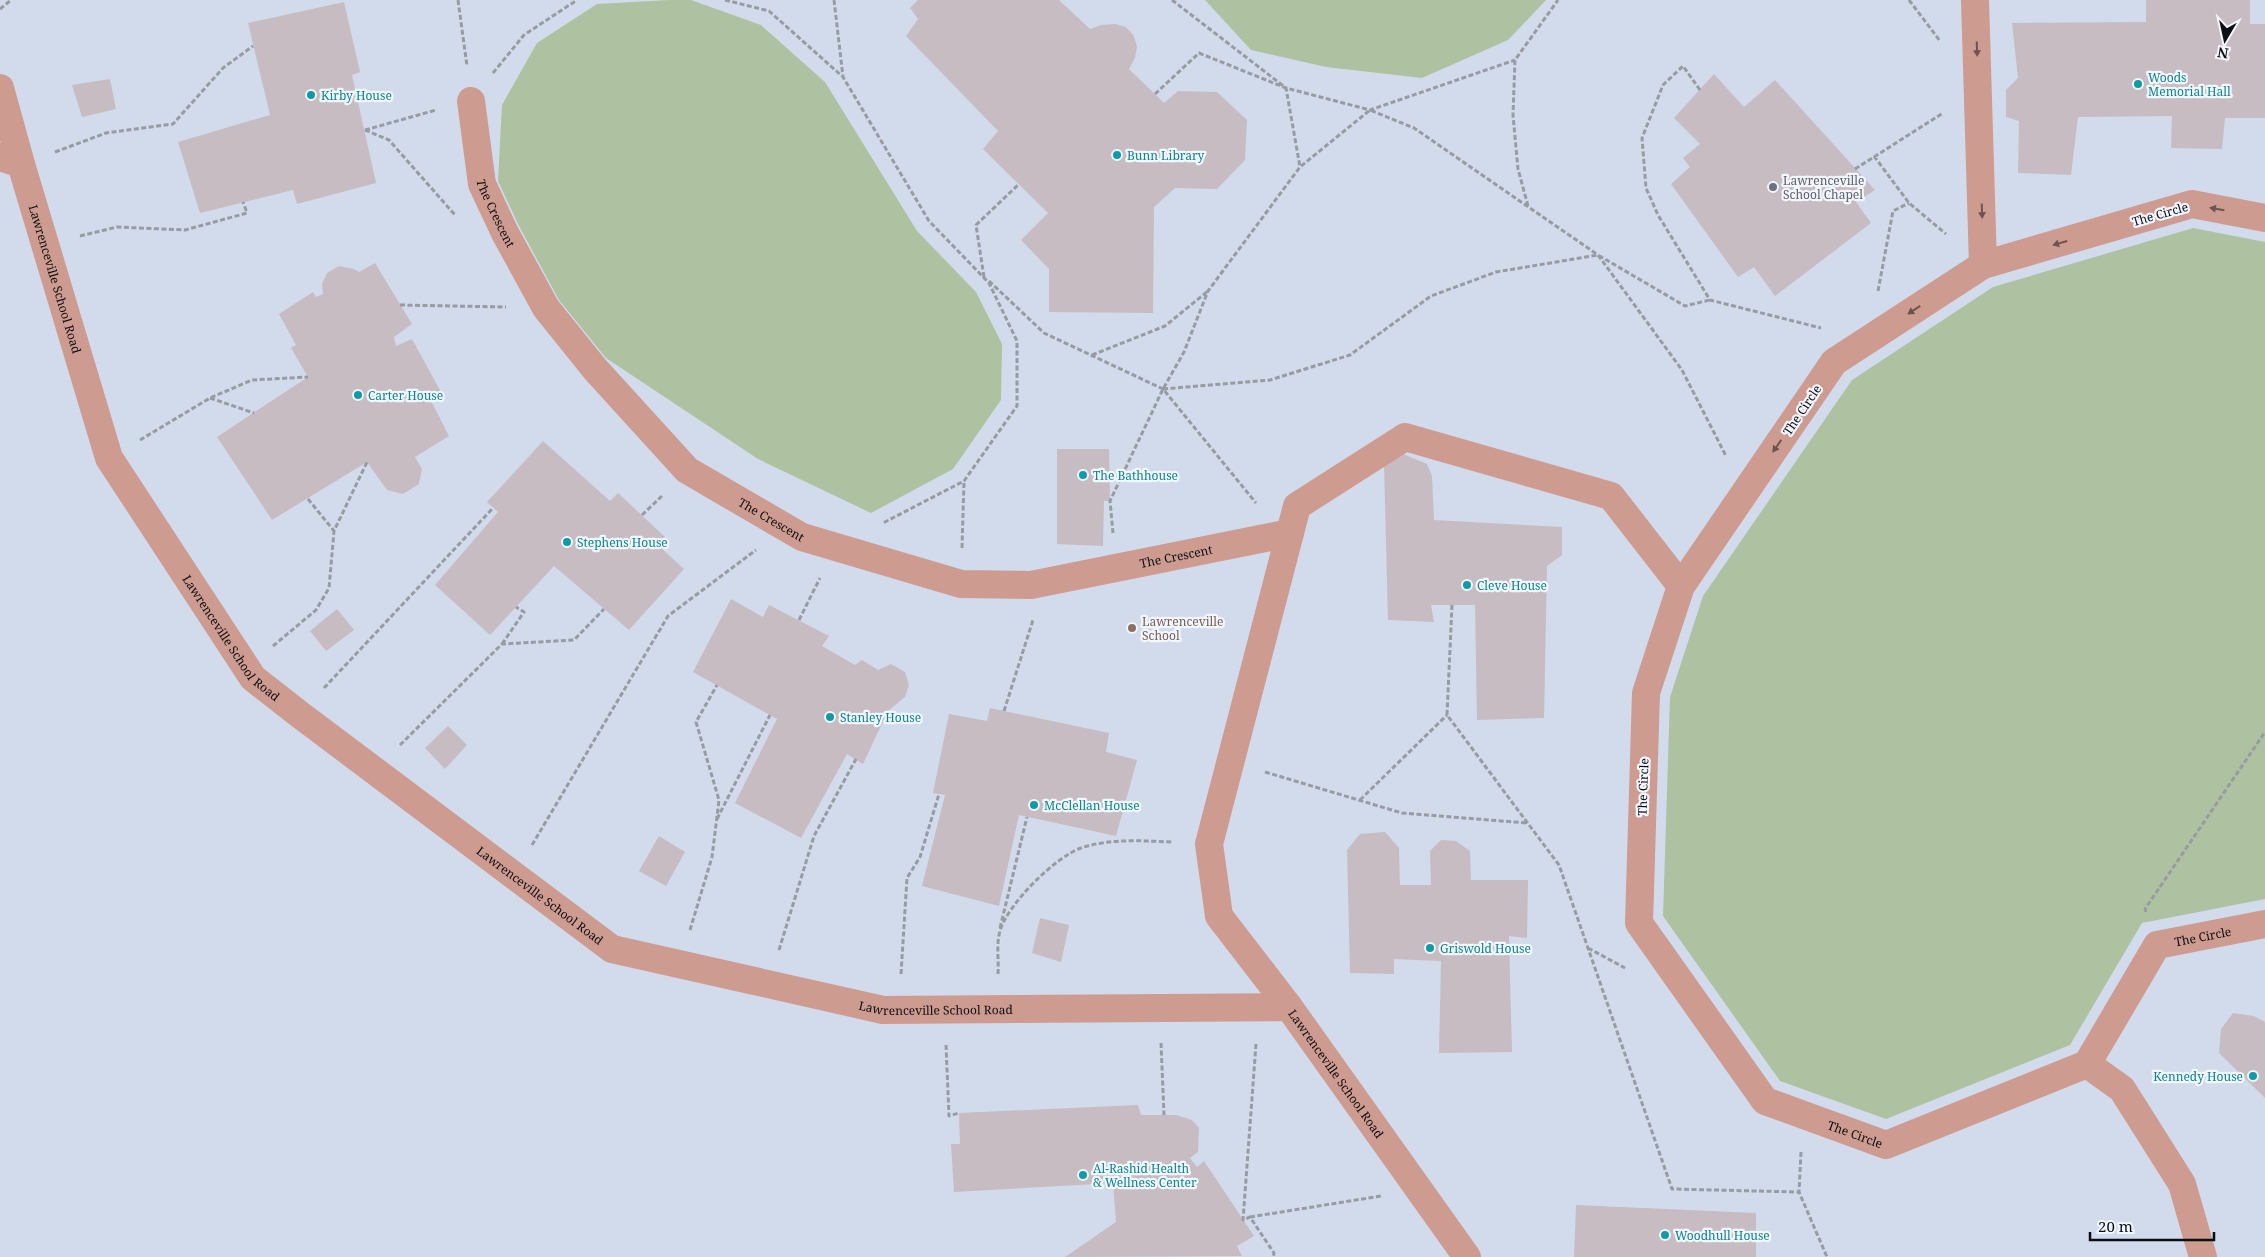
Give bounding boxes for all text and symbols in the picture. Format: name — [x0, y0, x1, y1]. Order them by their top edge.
north arrow — [2200, 15, 2250, 65]
one-way arrow — [1973, 41, 1981, 57]
text: N — [2216, 43, 2230, 64]
place label: Woods Memorial Hall — [2148, 69, 2231, 100]
marker: Woods Memorial Hall — [2132, 78, 2144, 90]
place label: Kirby House — [321, 87, 392, 104]
marker: Kirby House — [305, 89, 317, 101]
place label: Bunn Library — [1127, 147, 1205, 164]
marker: Bunn Library — [1111, 149, 1123, 161]
place label: Lawrenceville School Chapel — [1783, 172, 1864, 203]
street label: The Crescent — [473, 178, 520, 250]
marker: Lawrenceville School Chapel — [1767, 181, 1779, 193]
street label: The Circle — [2130, 198, 2190, 230]
street label: Lawrenceville School Road — [25, 203, 86, 356]
one-way arrow — [1978, 203, 1986, 219]
one-way arrow — [2209, 205, 2225, 213]
one-way arrow — [2053, 239, 2068, 247]
one-way arrow — [1908, 305, 1921, 315]
street label: The Circle — [1779, 381, 1825, 439]
place label: Carter House — [368, 387, 443, 404]
marker: Carter House — [352, 389, 364, 401]
one-way arrow — [1772, 439, 1782, 453]
place label: The Bathhouse — [1093, 467, 1178, 484]
marker: The Bathhouse — [1077, 469, 1089, 481]
street label: The Crescent — [735, 493, 808, 545]
place label: Stephens House — [577, 534, 668, 551]
marker: Stephens House — [561, 536, 573, 548]
street label: The Crescent — [1138, 540, 1214, 571]
street label: Lawrenceville School Road — [179, 571, 284, 705]
place label: Cleve House — [1477, 577, 1547, 594]
marker: Cleve House — [1461, 579, 1473, 591]
place label: Lawrenceville School — [1142, 613, 1223, 644]
marker: Lawrenceville School — [1126, 622, 1138, 634]
place label: Stanley House — [840, 709, 921, 726]
marker: Stanley House — [824, 711, 836, 723]
street label: The Circle — [1634, 758, 1652, 816]
place label: McClellan House — [1044, 797, 1140, 814]
marker: McClellan House — [1028, 799, 1040, 811]
street label: Lawrenceville School Road — [474, 842, 608, 949]
street label: The Circle — [2173, 922, 2233, 950]
place label: Griswold House — [1440, 940, 1531, 957]
marker: Griswold House — [1424, 942, 1436, 954]
street label: Lawrenceville School Road — [857, 996, 1013, 1018]
street label: Lawrenceville School Road — [1285, 1006, 1388, 1142]
place label: Kennedy House — [2153, 1068, 2243, 1085]
marker: Kennedy House — [2247, 1070, 2259, 1082]
street label: The Circle — [1825, 1116, 1885, 1152]
place label: Al-Rashid Health & Wellness Center — [1093, 1160, 1197, 1191]
marker: Al-Rashid Health & Wellness Center — [1077, 1169, 1089, 1181]
scale bar — [2090, 1210, 2214, 1242]
text: 20 m — [2098, 1216, 2133, 1236]
place label: Woodhull House — [1675, 1227, 1770, 1244]
marker: Woodhull House — [1659, 1229, 1671, 1241]

